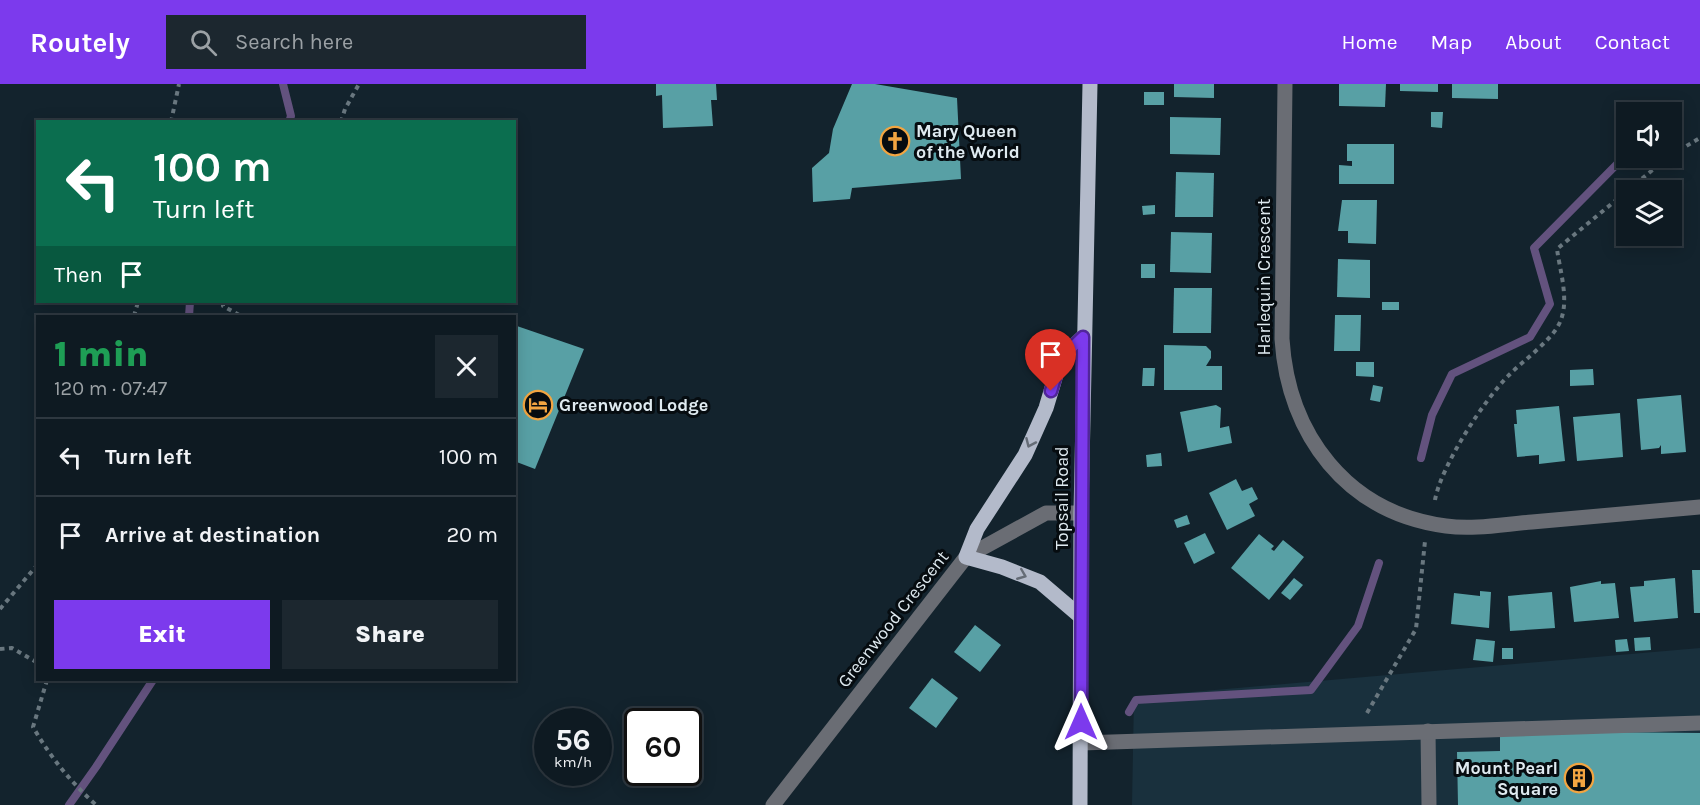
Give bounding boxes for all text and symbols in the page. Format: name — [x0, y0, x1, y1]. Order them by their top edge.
search box — [166, 15, 586, 69]
text: Routely — [30, 26, 130, 59]
icon: search — [187, 26, 220, 59]
text: Search here — [235, 29, 353, 55]
text: Home — [1342, 30, 1398, 54]
text: Map — [1431, 30, 1472, 54]
text: About — [1505, 30, 1562, 54]
text: Contact — [1595, 30, 1670, 54]
map controls — [1616, 102, 1682, 246]
button: sound — [1616, 102, 1682, 168]
place label: Mary Queen of the World — [916, 120, 1020, 163]
church icon: Mary Queen of the World — [879, 125, 911, 157]
text: 100 m — [153, 142, 272, 192]
icon: left — [54, 144, 132, 222]
button: layers — [1616, 180, 1682, 246]
text: Turn left — [153, 193, 254, 225]
street label: Harlequin Crescent — [1253, 198, 1275, 356]
icon: arrive — [115, 258, 148, 291]
text: Then — [54, 262, 103, 288]
pin — [1025, 329, 1076, 391]
text: 1 min — [54, 333, 148, 375]
button: close — [435, 335, 498, 398]
icon: arrive — [1034, 338, 1067, 371]
text: 120 m · 07:47 — [54, 377, 167, 400]
hotel icon: Greenwood Lodge — [522, 389, 554, 421]
place label: Greenwood Lodge — [559, 394, 708, 416]
one-way arrow — [1026, 437, 1038, 448]
icon: left — [54, 441, 87, 474]
text: Turn left — [105, 444, 192, 470]
text: 100 m — [439, 444, 498, 470]
street label: Topsail Road — [1051, 446, 1073, 550]
icon: arrive — [54, 519, 87, 552]
text: Arrive at destination — [105, 522, 320, 548]
text: 20 m — [446, 522, 498, 548]
street label: Greenwood Crescent — [833, 546, 953, 692]
one-way arrow — [1015, 568, 1026, 580]
button: Exit — [54, 600, 270, 669]
button: Share — [282, 600, 498, 669]
position arrow — [1049, 690, 1113, 754]
speed limit sign: 60 — [624, 708, 702, 786]
text: 56 — [555, 722, 591, 758]
text: km/h — [554, 753, 592, 771]
place label: Mount Pearl Square — [1455, 757, 1558, 800]
building icon: Mount Pearl Square — [1563, 762, 1595, 794]

